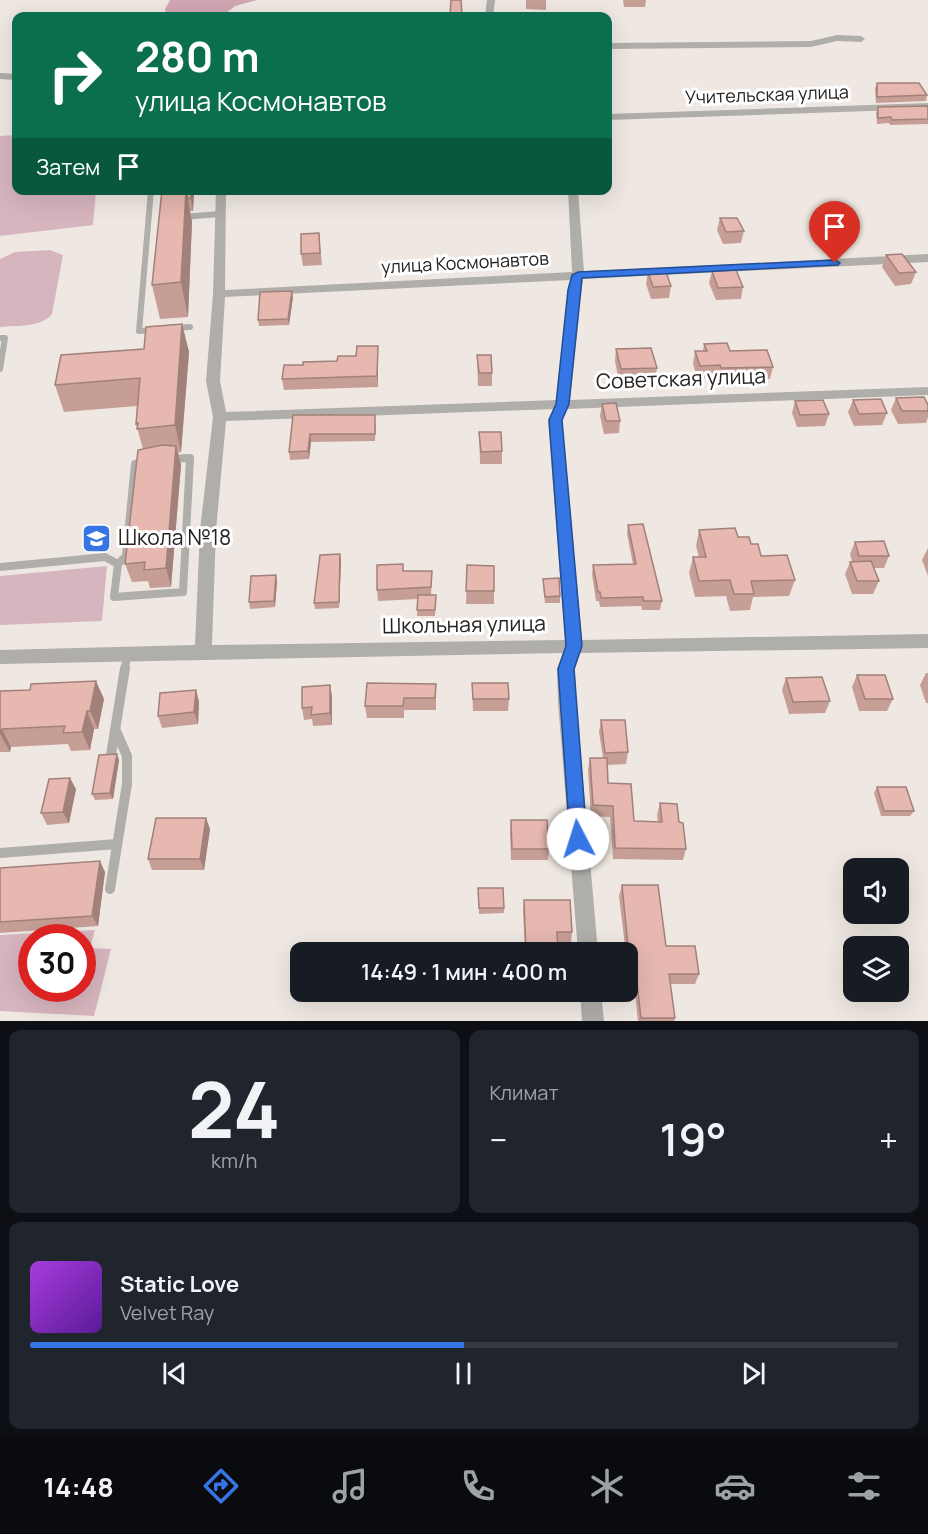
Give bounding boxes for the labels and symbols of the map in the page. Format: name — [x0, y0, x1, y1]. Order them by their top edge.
street label: Учительская улица — [685, 79, 849, 109]
pin — [809, 201, 860, 263]
street label: улица Космонавтов — [381, 246, 550, 278]
street label: Советская улица — [595, 361, 766, 395]
school or university icon: Школа №18 — [81, 522, 113, 554]
place label: Школа №18 — [118, 523, 231, 551]
street label: Школьная улица — [382, 609, 546, 639]
position arrow — [546, 807, 610, 871]
speed limit sign: 30 — [18, 924, 96, 1002]

